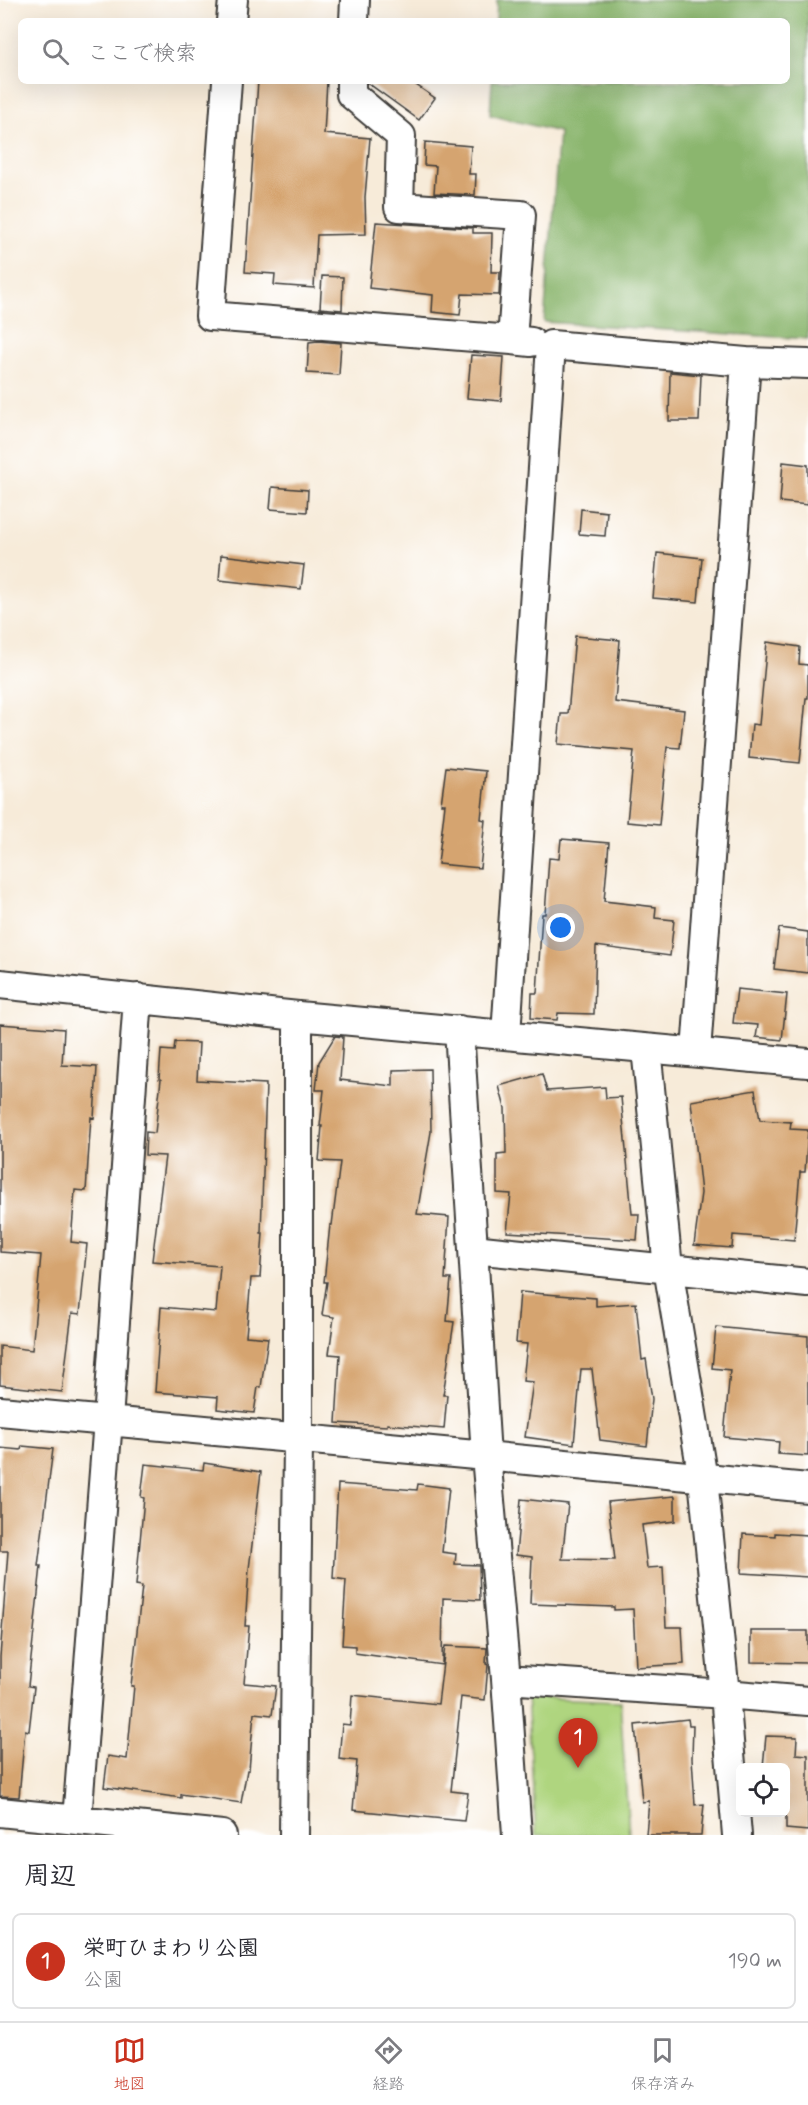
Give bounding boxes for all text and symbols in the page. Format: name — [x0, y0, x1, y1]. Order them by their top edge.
search box — [18, 18, 790, 84]
icon: search — [39, 35, 72, 68]
text: ここで検索 — [87, 40, 197, 68]
your location — [546, 913, 575, 942]
pin: 1 — [558, 1718, 598, 1768]
map controls — [736, 1763, 790, 1817]
button: locate — [736, 1763, 790, 1817]
text: 周辺 — [24, 1860, 76, 1894]
text: 栄町ひまわり公園 — [83, 1935, 259, 1963]
text: 1 — [41, 1948, 50, 1975]
text: 190 m — [728, 1948, 782, 1975]
text: 公園 — [83, 1967, 123, 1994]
tab: 地図 — [113, 2034, 146, 2095]
tab: 経路 — [372, 2034, 405, 2095]
tab: 保存済み — [631, 2034, 695, 2095]

